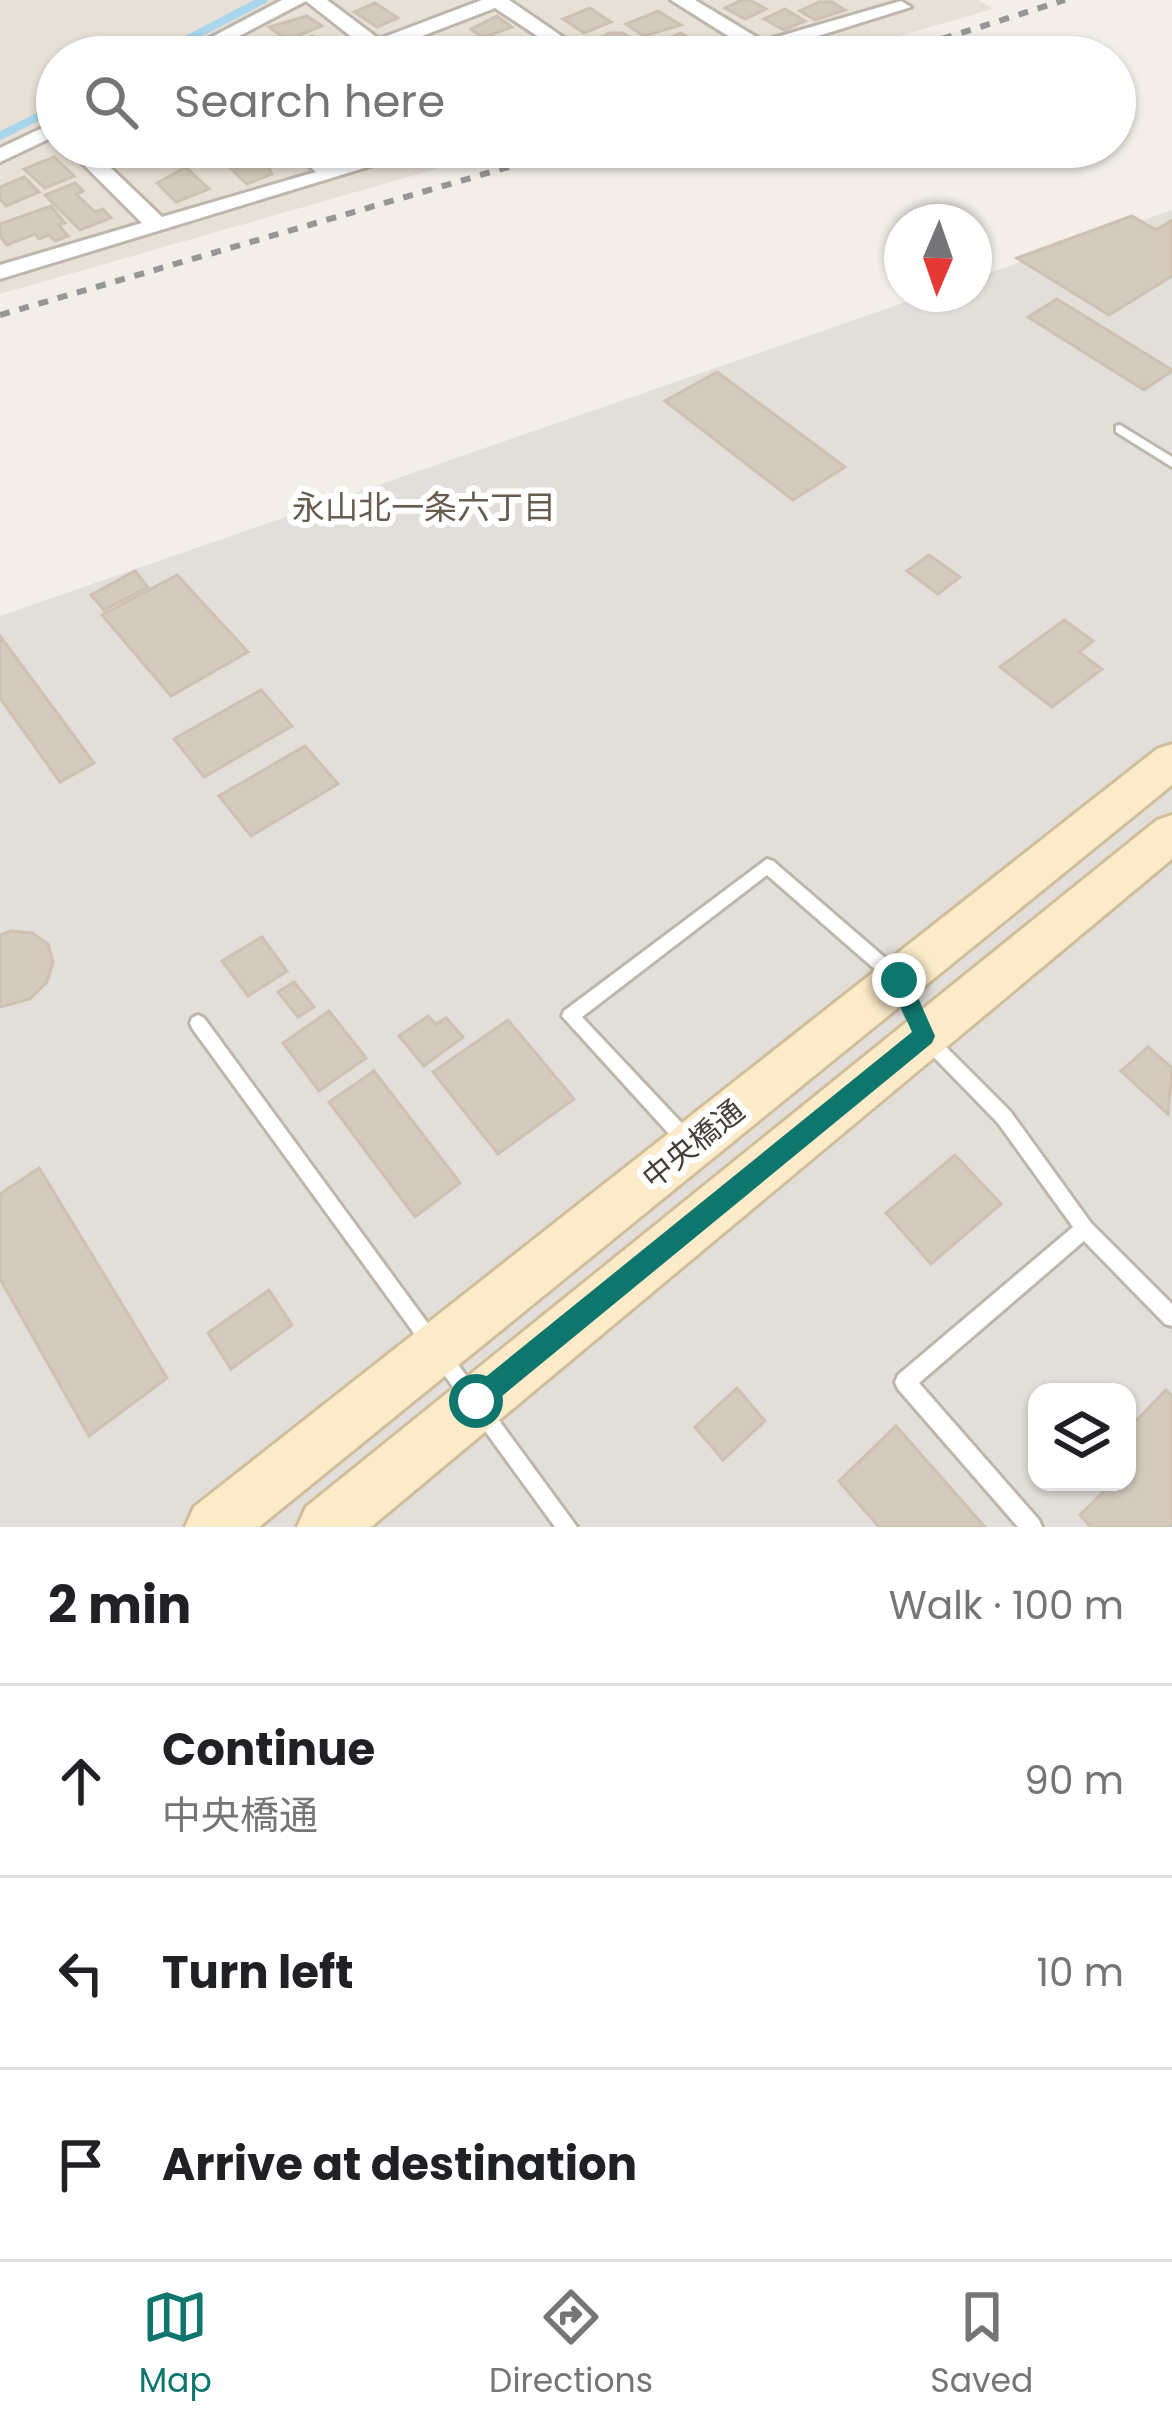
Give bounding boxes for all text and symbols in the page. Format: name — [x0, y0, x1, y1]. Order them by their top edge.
search box — [36, 36, 1136, 168]
icon: search — [78, 69, 144, 135]
text: Search here — [174, 70, 445, 133]
north arrow — [884, 204, 992, 312]
district label: 永山北一条六丁目 — [292, 484, 556, 531]
route end — [872, 953, 926, 1007]
street label: 中央橋通 — [633, 1090, 753, 1198]
route start — [449, 1374, 503, 1428]
map controls — [1028, 1383, 1136, 1491]
button: layers — [1028, 1383, 1136, 1491]
text: 2 min — [48, 1569, 191, 1641]
text: Walk · 100 m — [889, 1578, 1124, 1633]
text: Continue — [162, 1718, 375, 1781]
icon: ahead — [48, 1748, 114, 1814]
text: 90 m — [1024, 1753, 1124, 1808]
text: 中央橋通 — [162, 1788, 318, 1843]
icon: left — [48, 1940, 114, 2006]
text: Turn left — [162, 1941, 354, 2004]
text: 10 m — [1036, 1945, 1124, 2000]
icon: arrive — [48, 2132, 114, 2198]
text: Arrive at destination — [162, 2133, 637, 2196]
tab: Map — [139, 2284, 212, 2406]
tab: Directions — [489, 2284, 653, 2406]
tab: Saved — [930, 2284, 1033, 2406]

